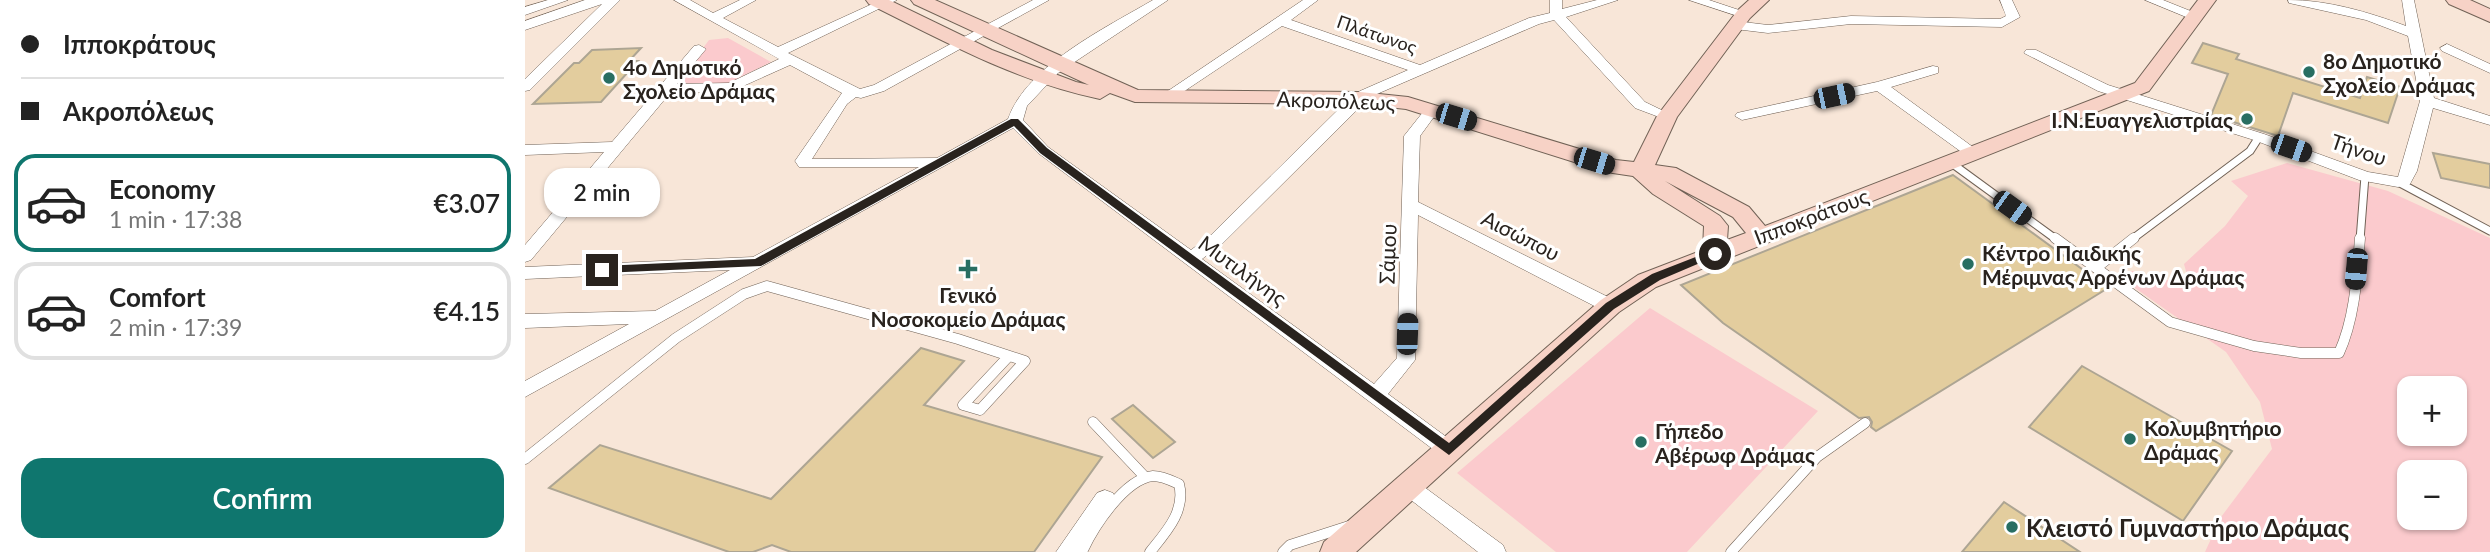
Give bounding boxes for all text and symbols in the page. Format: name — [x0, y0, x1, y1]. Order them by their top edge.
street label: Πλάτωνος — [1334, 10, 1420, 58]
text: Ιπποκράτους — [63, 28, 216, 60]
place label: 8ο Δημοτικό Σχολείο Δράμας — [2323, 48, 2475, 97]
place label: 4ο Δημοτικό Σχολείο Δράμας — [623, 54, 775, 103]
marker: 8ο Δημοτικό Σχολείο Δράμας — [2301, 64, 2317, 80]
marker: 4ο Δημοτικό Σχολείο Δράμας — [601, 70, 617, 86]
car — [1812, 81, 1857, 111]
street label: Ακροπόλεως — [1276, 85, 1396, 115]
text: Ακροπόλεως — [63, 95, 214, 127]
car — [1433, 101, 1480, 133]
place label: Ι.Ν.Ευαγγελιστρίας — [2051, 107, 2233, 132]
marker: Ι.Ν.Ευαγγελιστρίας — [2239, 111, 2255, 127]
street label: Τήνου — [2328, 128, 2390, 170]
car — [2268, 131, 2315, 165]
car — [1571, 145, 1618, 177]
callout: 2 min — [544, 168, 660, 218]
icon: car — [25, 172, 88, 235]
text: Economy — [109, 173, 215, 205]
text: 2 min — [574, 178, 630, 206]
street label: Ιπποκράτους — [1750, 183, 1872, 249]
text: €3.07 — [434, 187, 500, 219]
car — [1989, 187, 2036, 229]
text: 1 min · 17:38 — [109, 205, 242, 233]
street label: Αισώπου — [1478, 205, 1564, 265]
street label: Σάμου — [1373, 223, 1401, 285]
street label: Μυτιλήνης — [1194, 230, 1292, 310]
route start — [1699, 238, 1731, 270]
place label: Κέντρο Παιδικής Μέριμνας Αρρένων Δράμας — [1982, 240, 2244, 289]
car — [2344, 247, 2369, 291]
route end — [586, 254, 618, 286]
marker: Κέντρο Παιδικής Μέριμνας Αρρένων Δράμας — [1960, 256, 1976, 272]
marker: Γενικό Νοσοκομείο Δράμας — [958, 259, 978, 279]
icon: car — [25, 280, 88, 343]
text: Comfort — [109, 281, 206, 313]
place label: Γενικό Νοσοκομείο Δράμας — [871, 282, 1065, 331]
text: €4.15 — [434, 295, 500, 327]
text: 2 min · 17:39 — [109, 313, 242, 341]
car — [1396, 313, 1419, 355]
map controls — [2397, 376, 2467, 530]
button: + — [2397, 376, 2467, 446]
place label: Κολυμβητήριο Δράμας — [2144, 415, 2282, 464]
place label: Γήπεδο Αβέρωφ Δράμας — [1654, 418, 1815, 467]
marker: Κολυμβητήριο Δράμας — [2122, 431, 2138, 447]
marker: Γήπεδο Αβέρωφ Δράμας — [1633, 434, 1649, 450]
button: Confirm — [21, 458, 504, 538]
button: − — [2397, 460, 2467, 530]
place label: Κλειστό Γυμναστήριο Δράμας — [2026, 513, 2350, 542]
marker: Κλειστό Γυμναστήριο Δράμας — [2004, 519, 2020, 535]

